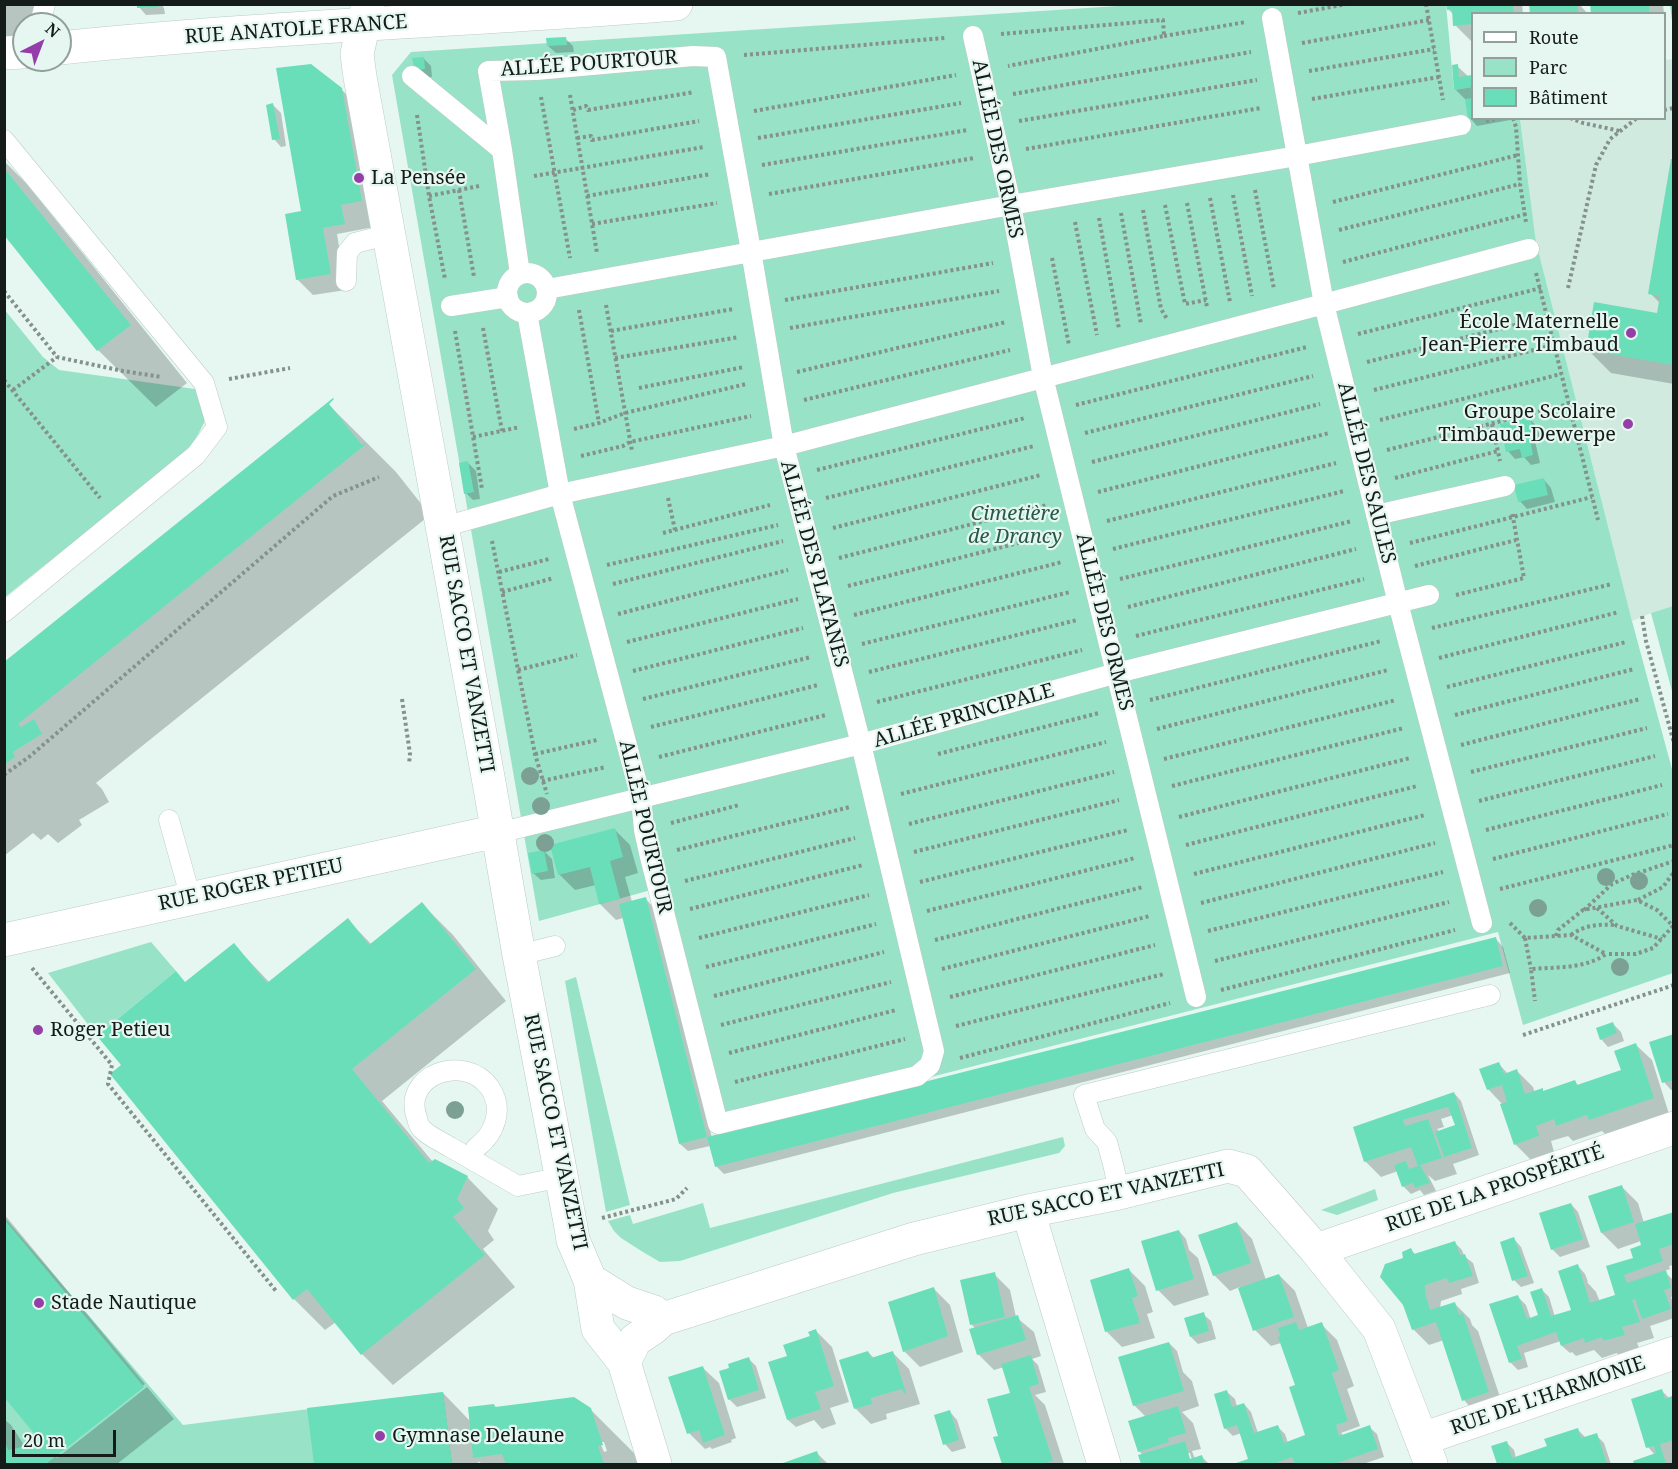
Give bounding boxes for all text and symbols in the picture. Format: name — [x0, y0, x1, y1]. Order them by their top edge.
street label: RUE ANATOLE FRANCE — [184, 10, 408, 50]
north arrow — [12, 12, 72, 72]
legend — [1471, 12, 1666, 120]
text: N — [41, 18, 65, 42]
text: Route — [1529, 25, 1579, 49]
street label: ALLÉE POURTOUR — [500, 46, 678, 82]
text: Parc — [1529, 55, 1567, 79]
street label: ALLÉE DES ORMES — [966, 57, 1028, 241]
text: Bâtiment — [1529, 85, 1608, 109]
place label: La Pensée — [371, 166, 466, 190]
marker: La Pensée — [352, 171, 366, 185]
place label: École Maternelle Jean-Pierre Timbaud — [1421, 310, 1619, 357]
marker: École Maternelle Jean-Pierre Timbaud — [1624, 326, 1638, 340]
street label: ALLÉE DES SAULES — [1332, 380, 1400, 566]
place label: Groupe Scolaire Timbaud-Dewerpe — [1438, 400, 1616, 447]
marker: Groupe Scolaire Timbaud-Dewerpe — [1621, 417, 1635, 431]
street label: ALLÉE DES PLATANES — [775, 458, 853, 670]
park label: Cimetière de Drancy — [968, 502, 1062, 549]
street label: ALLÉE DES ORMES — [1070, 531, 1138, 713]
street label: RUE SACCO ET VANZETTI — [433, 533, 499, 775]
street label: ALLÉE PRINCIPALE — [871, 679, 1057, 753]
street label: ALLÉE POURTOUR — [613, 738, 677, 916]
street label: RUE ROGER PETIEU — [156, 854, 346, 916]
street label: RUE SACCO ET VANZETTI — [518, 1012, 592, 1252]
place label: Roger Petieu — [50, 1018, 170, 1042]
marker: Roger Petieu — [31, 1023, 45, 1037]
street label: RUE DE LA PROSPÉRITÉ — [1383, 1140, 1607, 1238]
street label: RUE SACCO ET VANZETTI — [986, 1158, 1226, 1232]
place label: Stade Nautique — [51, 1291, 197, 1315]
marker: Stade Nautique — [32, 1296, 46, 1310]
street label: RUE DE L'HARMONIE — [1447, 1351, 1649, 1441]
scale bar — [15, 1418, 118, 1456]
place label: Gymnase Delaune — [392, 1424, 565, 1448]
text: 20 m — [23, 1428, 65, 1452]
marker: Gymnase Delaune — [373, 1429, 387, 1443]

